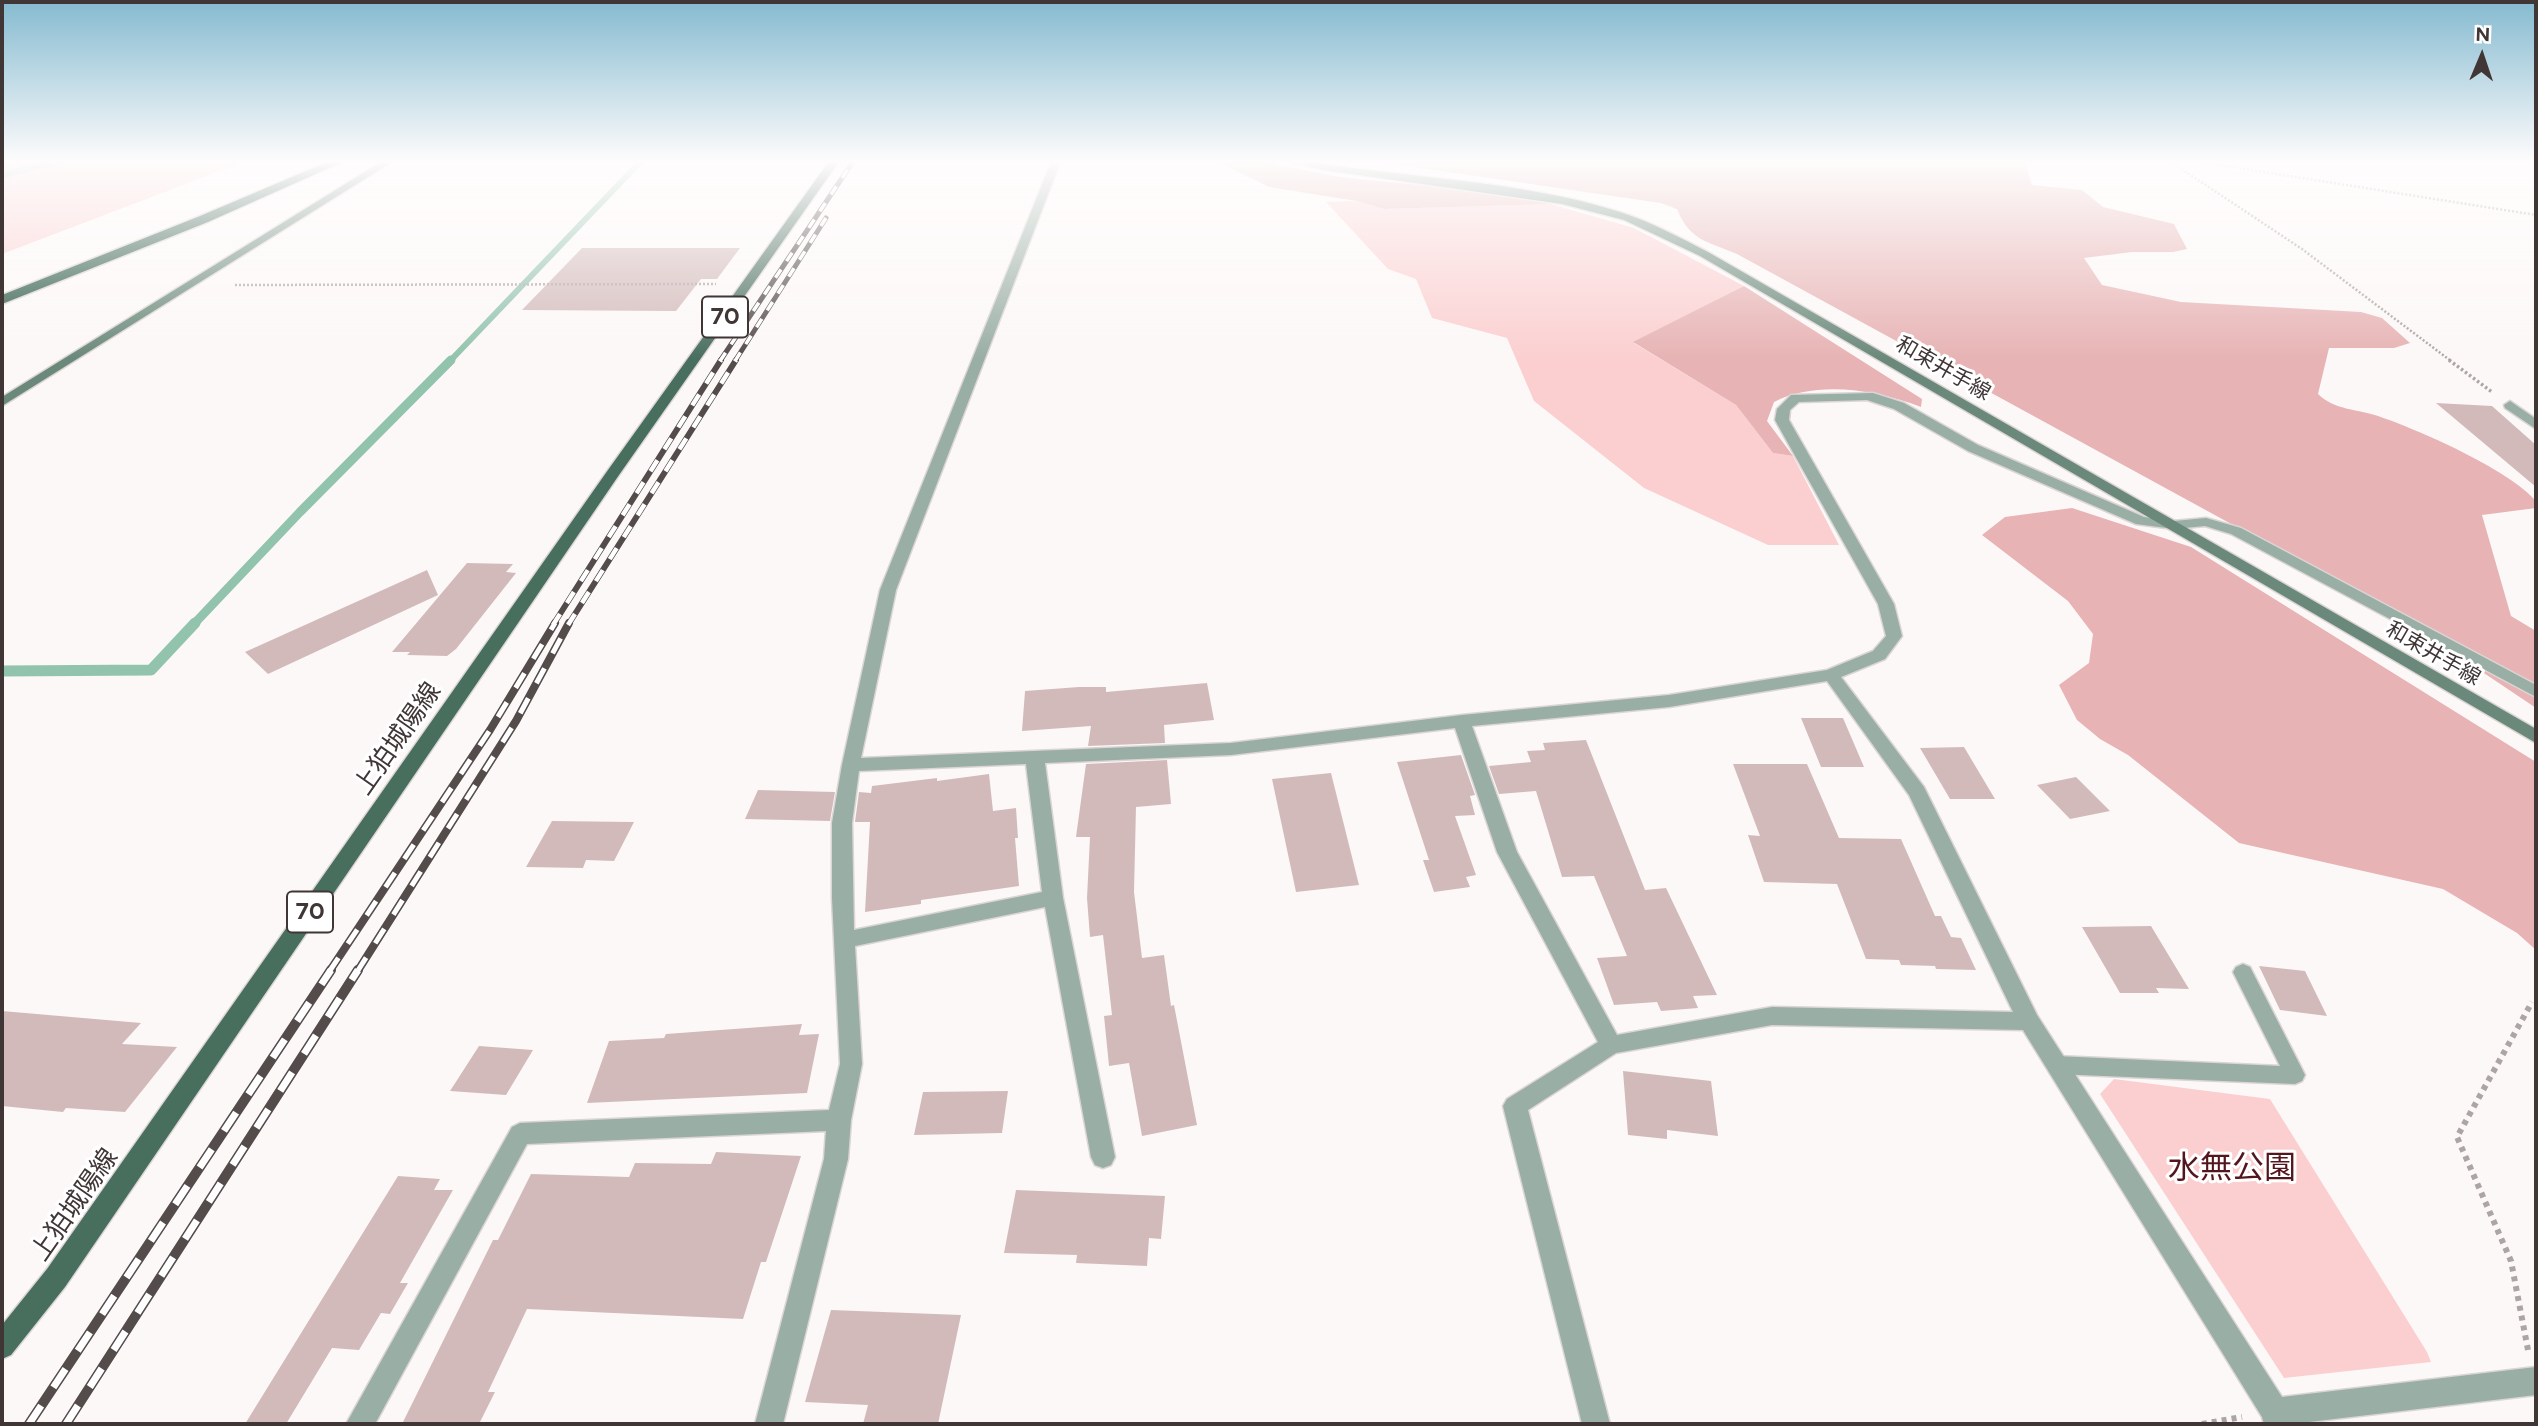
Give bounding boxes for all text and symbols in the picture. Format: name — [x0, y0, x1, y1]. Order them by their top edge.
north arrow — [2447, 21, 2517, 91]
text: N — [2475, 23, 2490, 46]
road number: 70 — [702, 296, 748, 338]
street label: 和束井手線 — [1891, 332, 1995, 406]
street label: 和束井手線 — [2381, 617, 2485, 691]
street label: 上狛城陽線 — [348, 677, 448, 801]
road number: 70 — [287, 891, 333, 932]
street label: 上狛城陽線 — [25, 1143, 125, 1267]
park label: 水無公園 — [2168, 1150, 2296, 1188]

